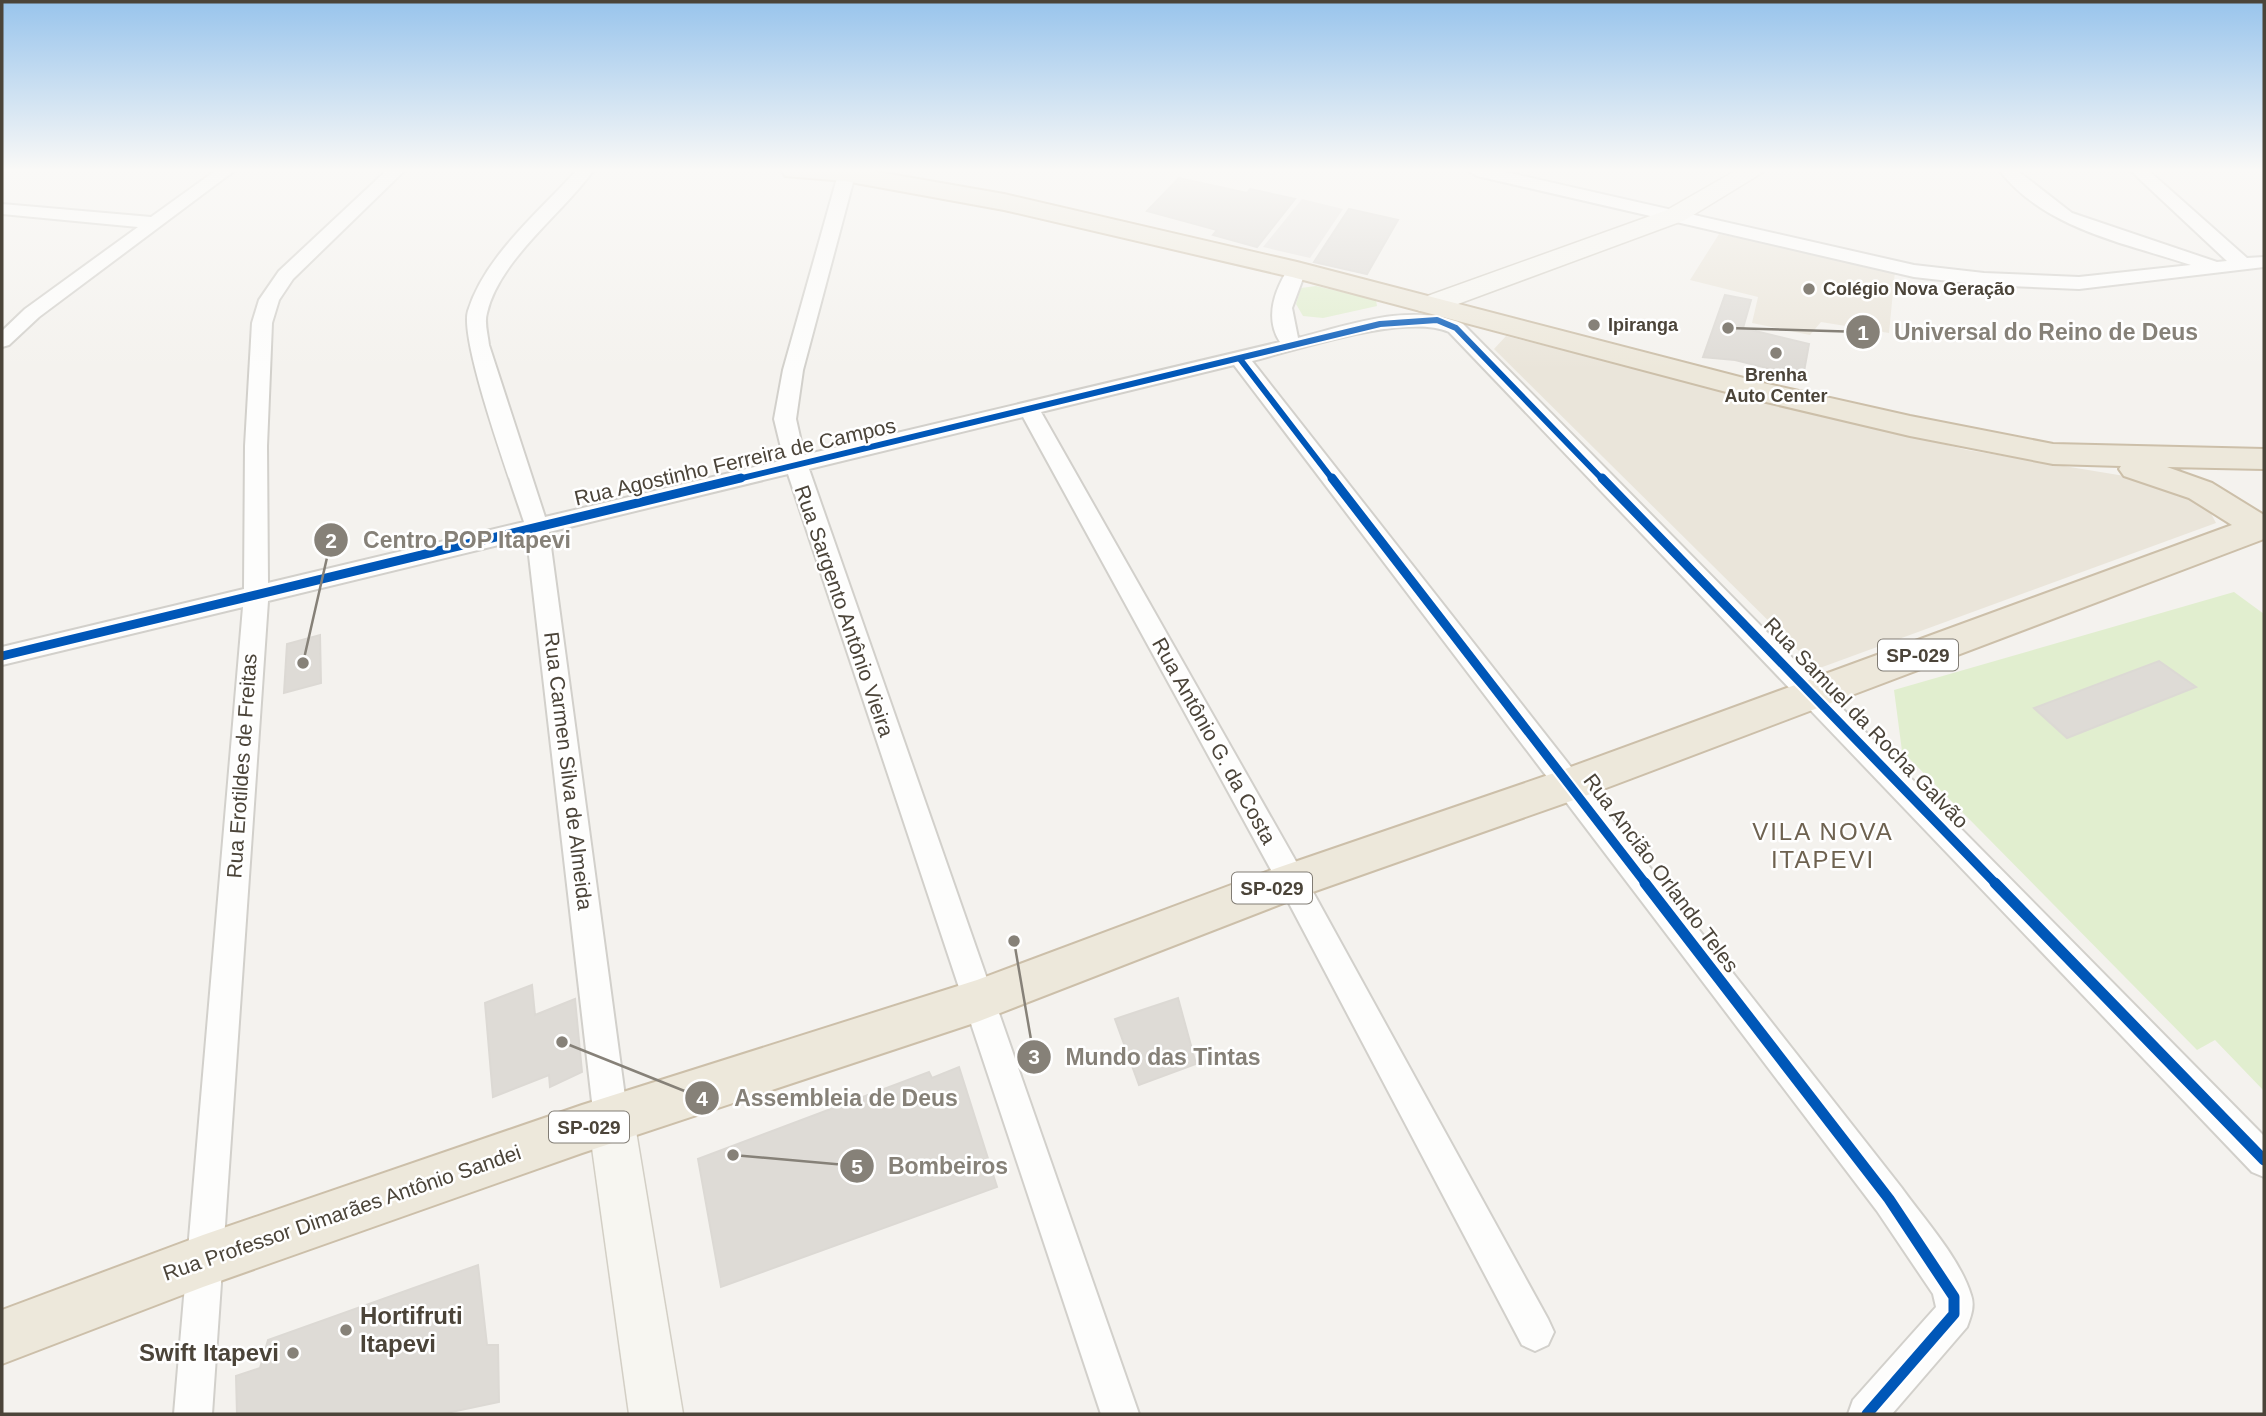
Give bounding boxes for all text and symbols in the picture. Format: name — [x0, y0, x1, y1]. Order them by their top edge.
place label: Colégio Nova Geração — [1823, 279, 2015, 299]
marker: Colégio Nova Geração — [1801, 281, 1817, 297]
callout: Universal do Reino de Deus — [1845, 310, 2212, 354]
place label: Ipiranga — [1608, 315, 1679, 335]
marker: Ipiranga — [1586, 317, 1602, 333]
text: Universal do Reino de Deus — [1894, 319, 2198, 345]
text: 1 — [1857, 321, 1869, 344]
marker: Brenha Auto Center — [1768, 345, 1784, 361]
place label: Brenha Auto Center — [1725, 365, 1828, 406]
street label: Rua Agostinho Ferreira de Campos — [572, 413, 898, 510]
street label: Rua Sargento Antônio Vieira — [791, 482, 899, 740]
callout: Centro POP Itapevi — [313, 518, 585, 562]
text: Centro POP Itapevi — [363, 527, 571, 553]
text: 2 — [325, 529, 337, 552]
street label: Rua Samuel da Rocha Galvão — [1760, 613, 1973, 833]
street label: Rua Carmen Silva de Almeida — [540, 631, 597, 912]
street label: Rua Antônio G. da Costa — [1148, 634, 1281, 848]
road number: SP-029 — [1878, 640, 1958, 670]
street label: Rua Erotildes de Freitas — [222, 653, 261, 879]
street label: Rua Ancião Orlando Teles — [1579, 769, 1744, 976]
district label: VILA NOVA ITAPEVI — [1752, 818, 1894, 873]
road number: SP-029 — [1232, 873, 1312, 904]
callout: Mundo das Tintas — [1017, 1035, 1275, 1079]
text: Mundo das Tintas — [1065, 1044, 1261, 1070]
text: 3 — [1028, 1045, 1040, 1068]
callout: Assembleia de Deus — [685, 1076, 972, 1120]
text: Assembleia de Deus — [734, 1085, 958, 1111]
text: 4 — [696, 1087, 708, 1110]
road number: SP-029 — [549, 1112, 629, 1142]
street label: Rua Professor Dimarães Antônio Sandei — [160, 1140, 524, 1285]
callout: Bombeiros — [839, 1144, 1022, 1188]
text: Bombeiros — [888, 1153, 1008, 1179]
text: 5 — [851, 1155, 863, 1178]
place label: Hortifruti Itapevi — [360, 1302, 463, 1357]
marker: Hortifruti Itapevi — [338, 1322, 354, 1338]
place label: Swift Itapevi — [139, 1339, 279, 1366]
marker: Swift Itapevi — [285, 1345, 301, 1361]

